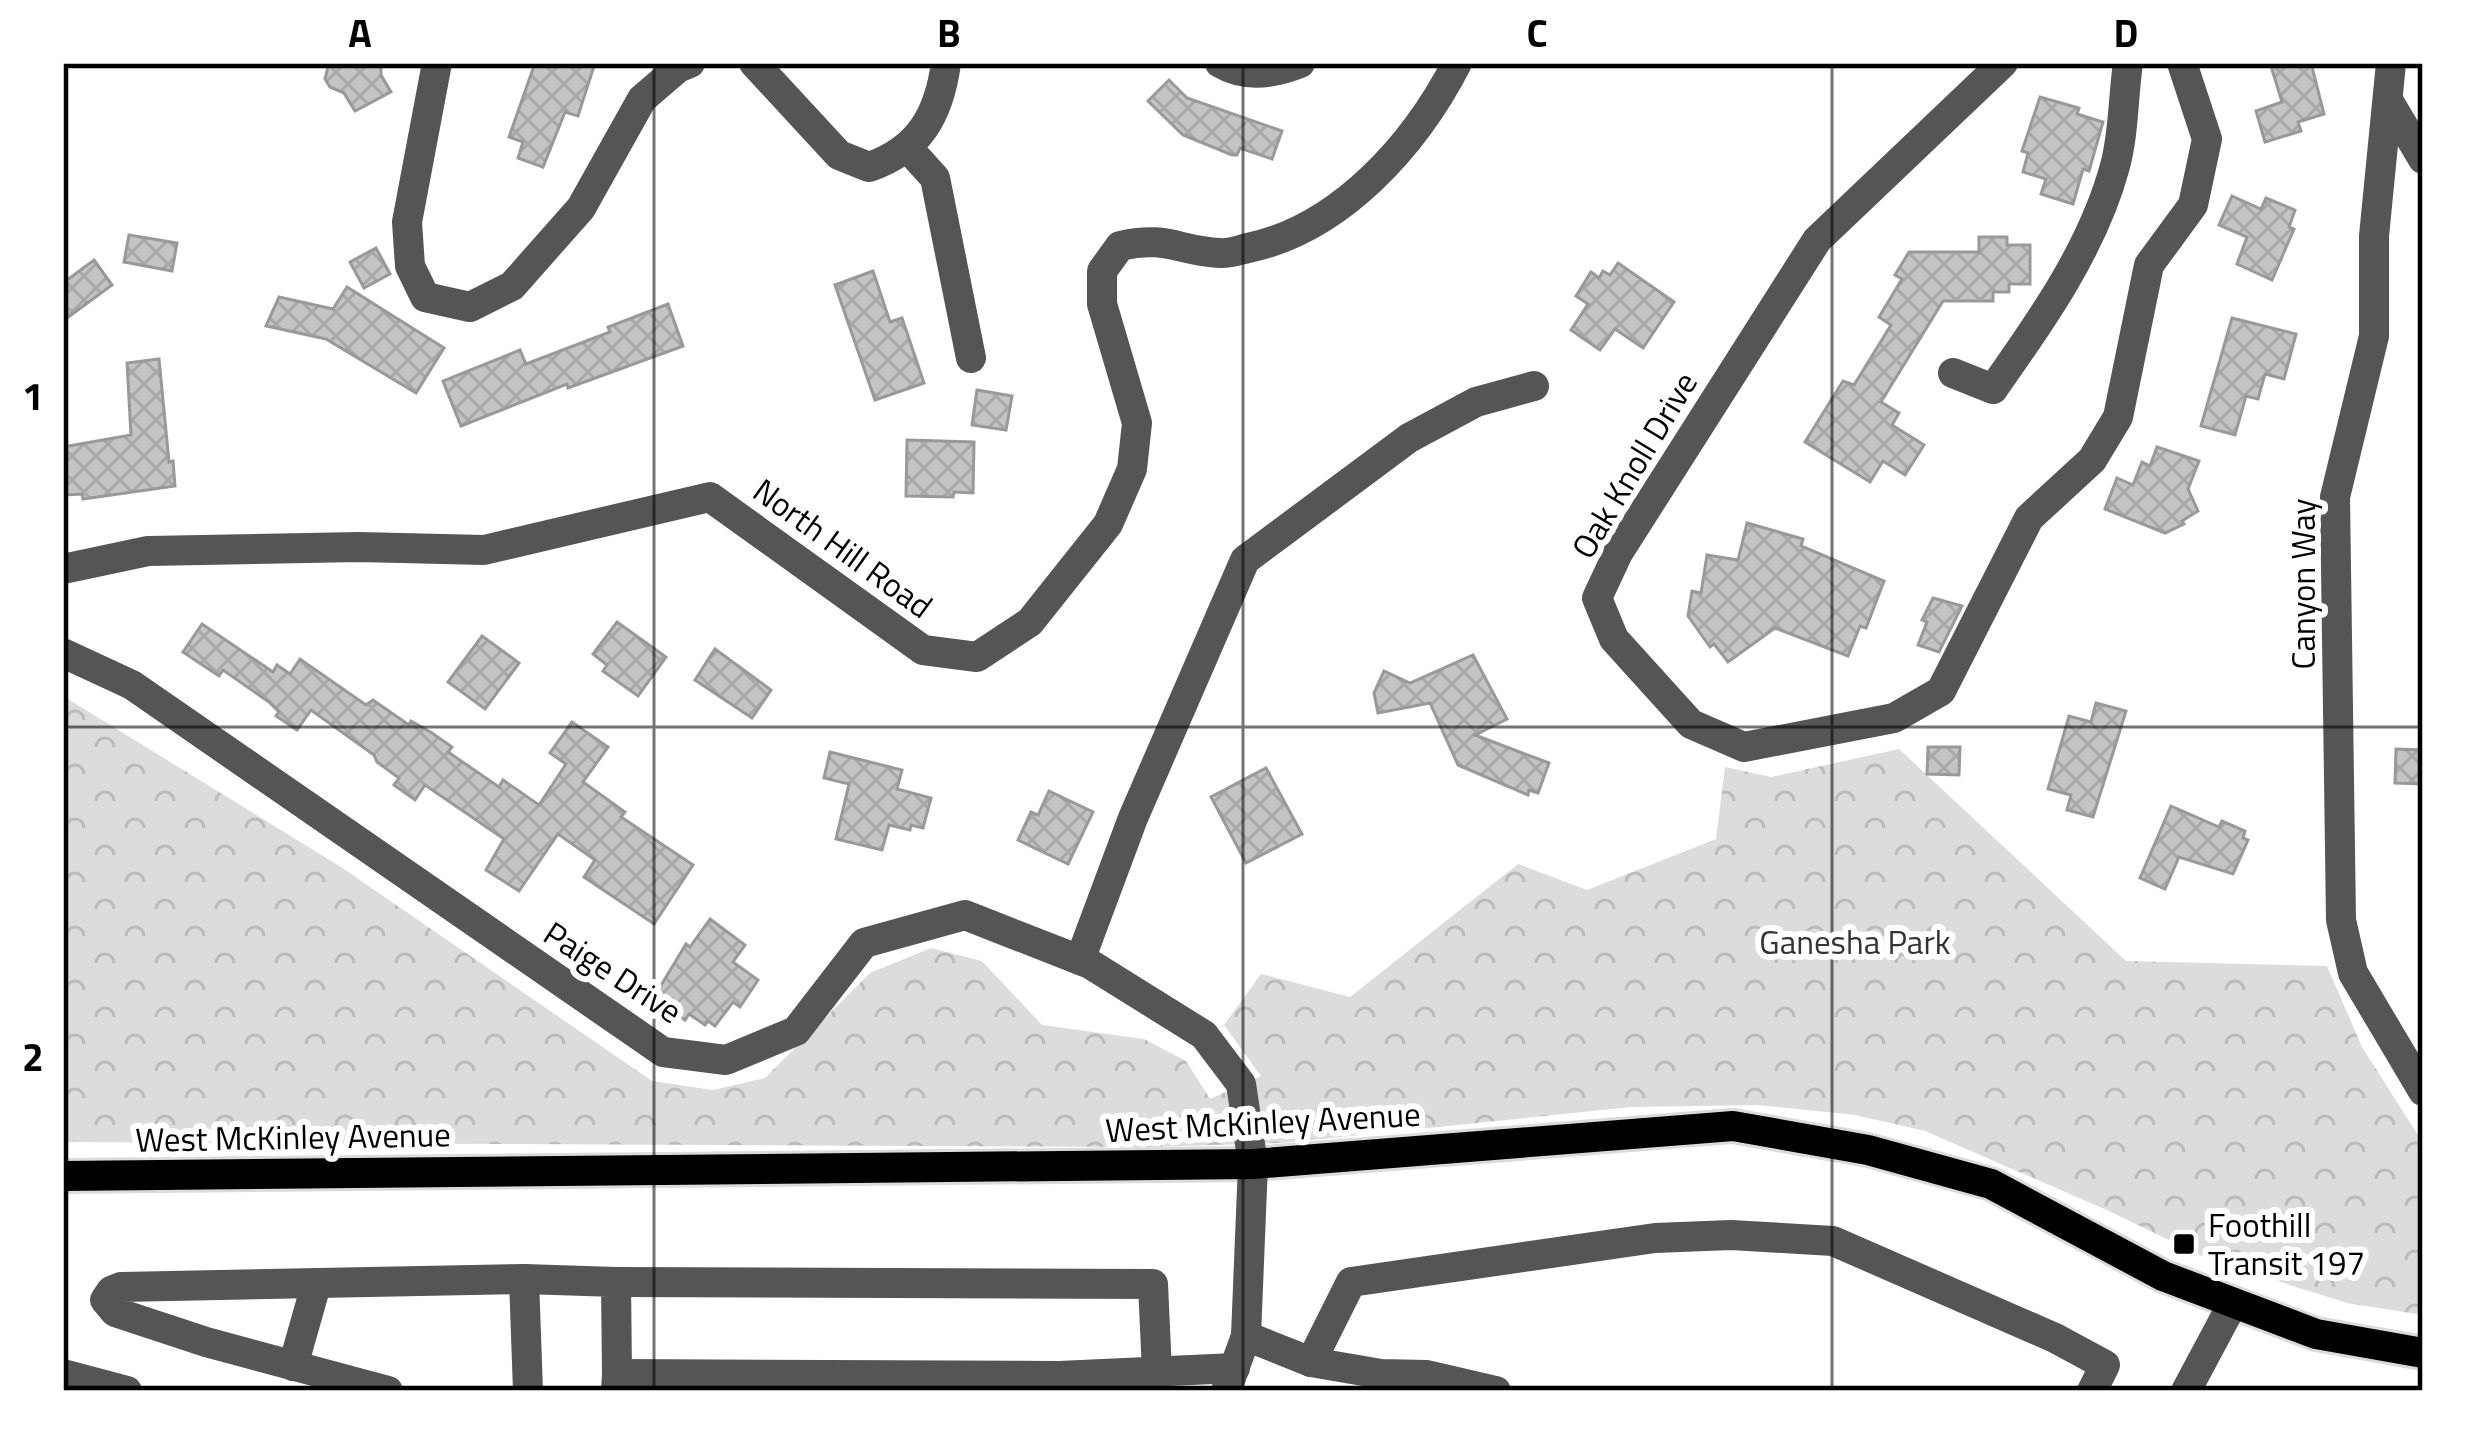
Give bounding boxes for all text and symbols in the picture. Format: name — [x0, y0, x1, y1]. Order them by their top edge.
text: A — [348, 3, 372, 62]
text: B — [937, 3, 961, 62]
text: C — [1526, 3, 1548, 62]
text: D — [2114, 3, 2138, 62]
street label: Oak Knoll Drive — [1559, 362, 1709, 568]
text: 1 — [22, 366, 44, 425]
street label: North Hill Road — [743, 466, 943, 630]
street label: Canyon Way — [2278, 498, 2328, 670]
street label: Paige Drive — [534, 908, 692, 1036]
park label: Ganesha Park — [1759, 917, 1951, 967]
text: 2 — [22, 1027, 44, 1086]
street label: West McKinley Avenue — [1104, 1089, 1422, 1155]
street label: West McKinley Avenue — [135, 1109, 451, 1165]
place label: Foothill Transit 197 — [2208, 1200, 2365, 1288]
marker: Foothill Transit 197 — [2171, 1231, 2197, 1257]

